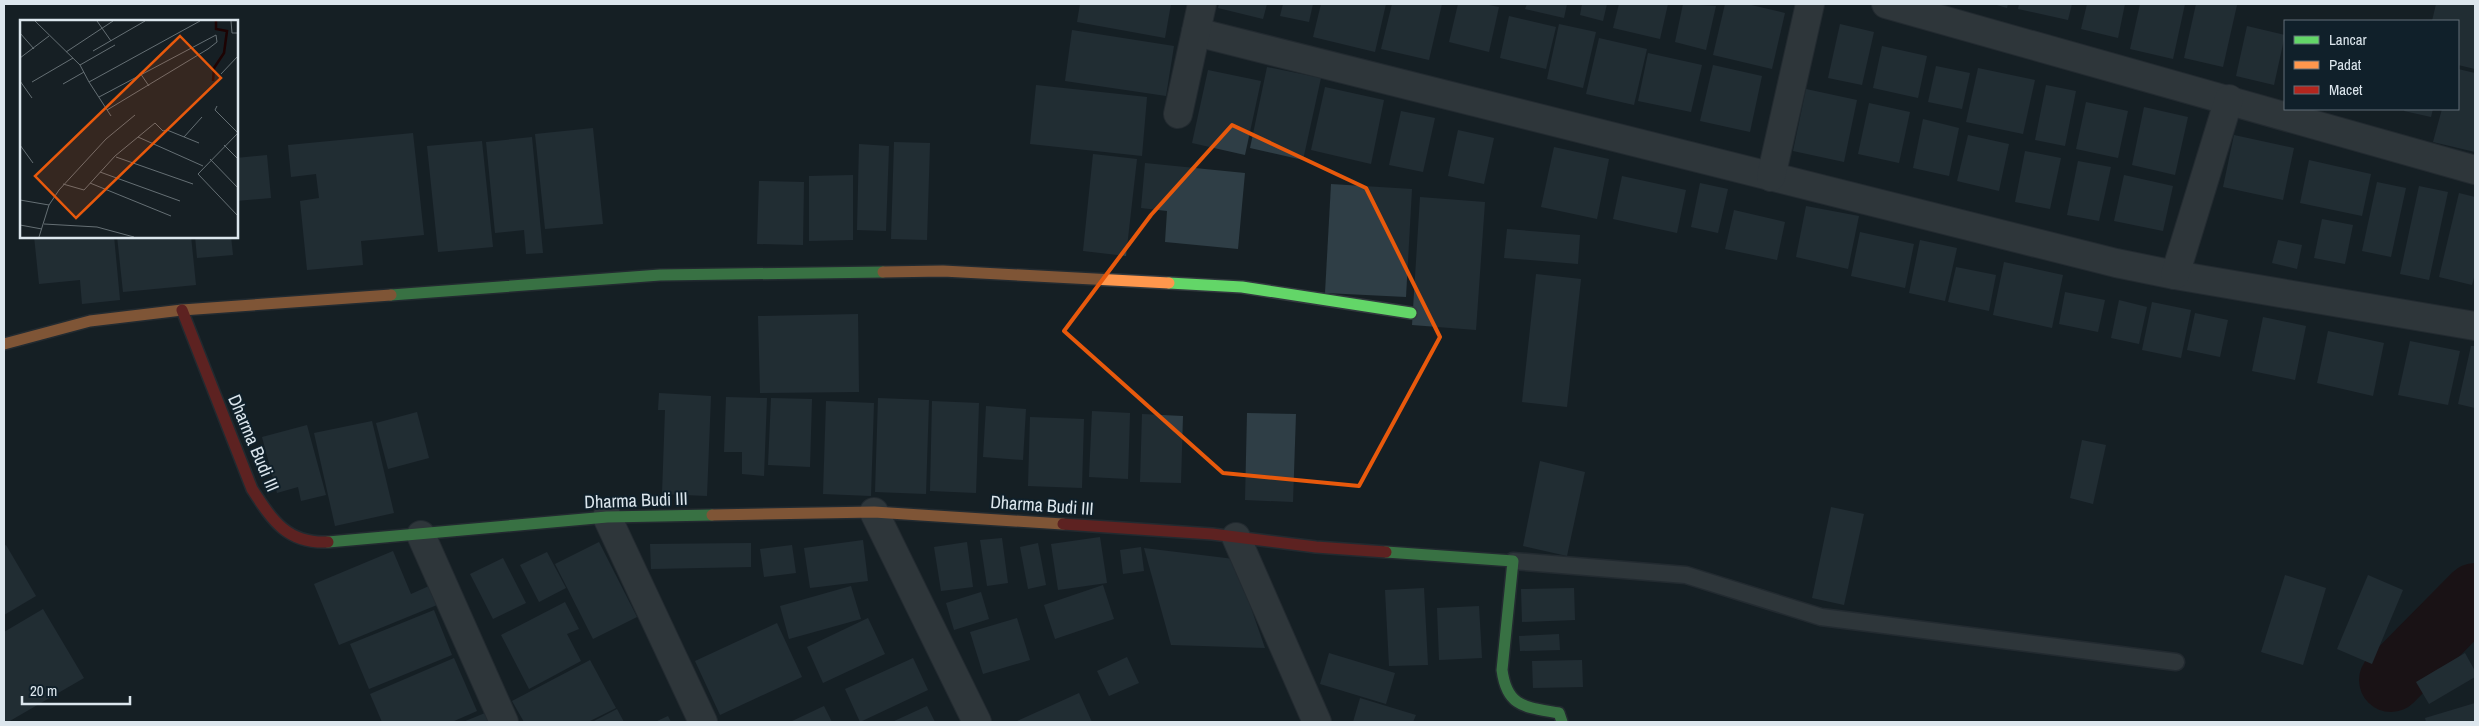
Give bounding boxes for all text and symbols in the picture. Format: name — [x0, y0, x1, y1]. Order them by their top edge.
inset map — [20, 20, 238, 238]
legend — [2284, 20, 2459, 110]
text: Lancar — [2329, 29, 2367, 50]
text: Padat — [2329, 54, 2362, 75]
text: Macet — [2329, 79, 2363, 100]
street label: Dharma Budi III — [222, 391, 286, 495]
street label: Dharma Budi III — [584, 486, 688, 514]
street label: Dharma Budi III — [990, 489, 1094, 521]
scale bar — [22, 674, 130, 706]
text: 20 m — [30, 680, 57, 701]

